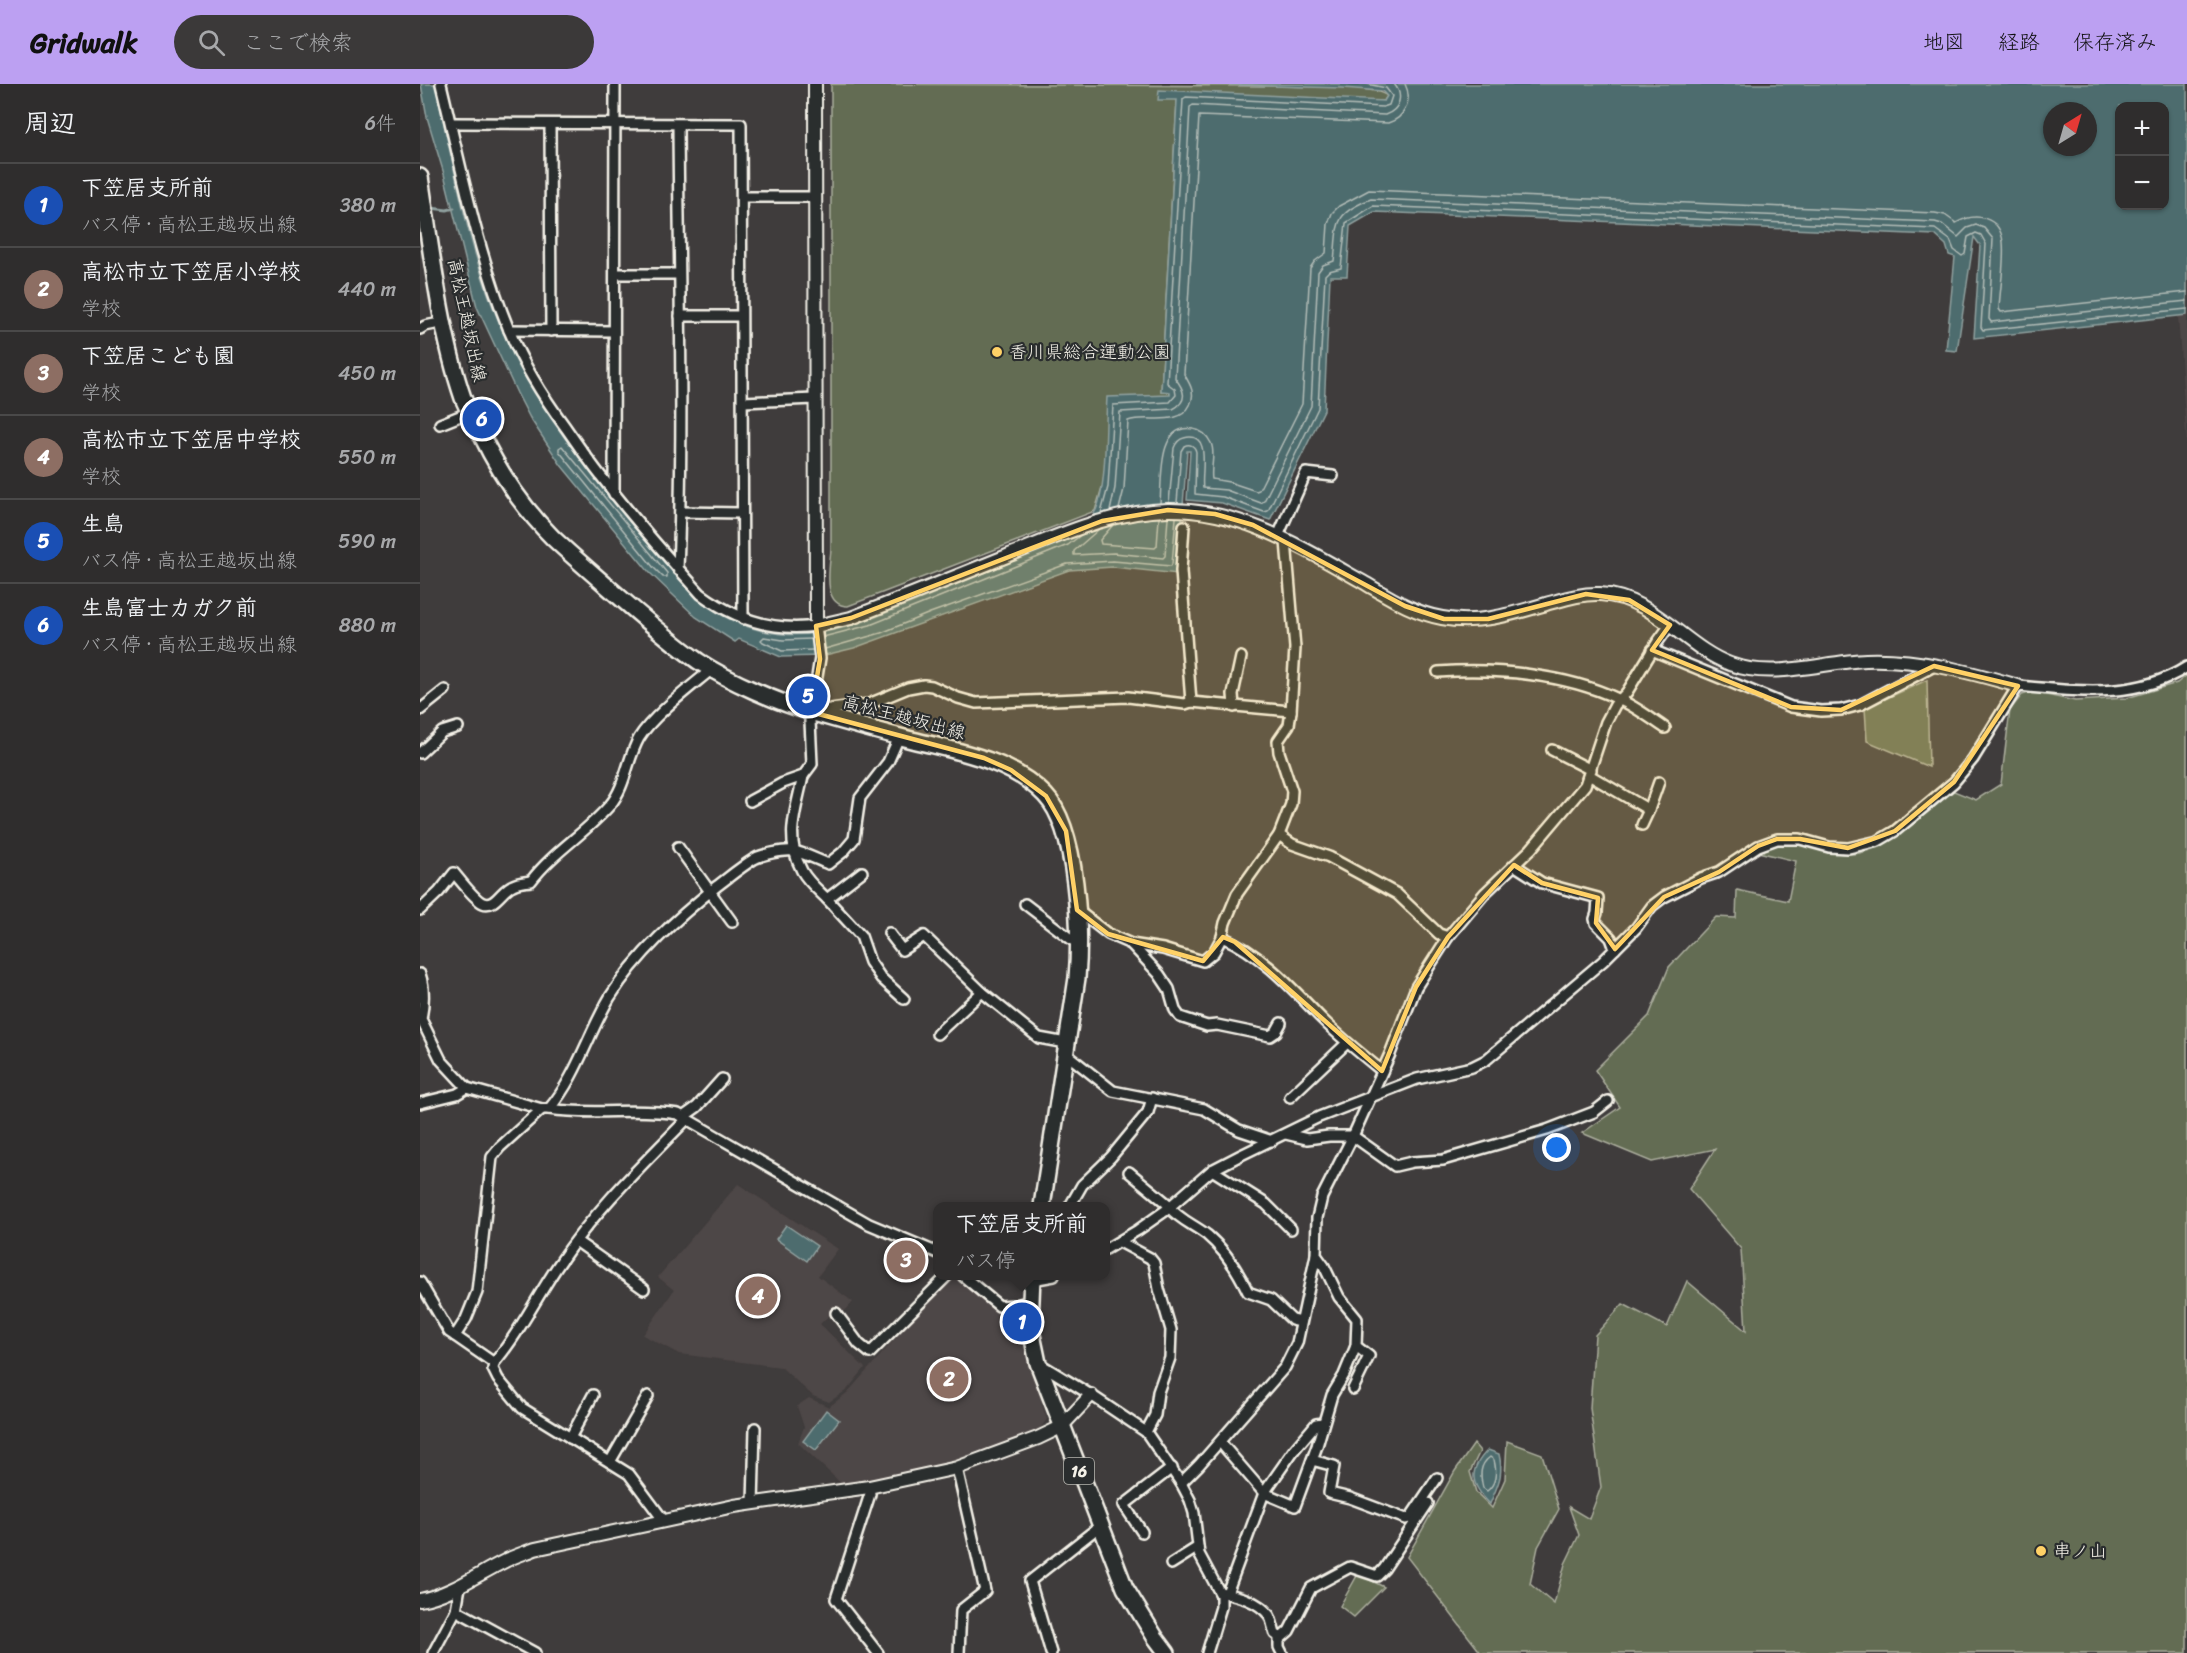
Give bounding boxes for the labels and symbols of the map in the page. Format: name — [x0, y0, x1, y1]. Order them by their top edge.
north arrow — [2043, 102, 2097, 156]
street label: 高松王越坂出線 — [438, 255, 496, 385]
place label: 香川県総合運動公園 — [1009, 336, 1171, 368]
marker: 香川県総合運動公園 — [990, 345, 1004, 359]
pin: 6 — [462, 396, 502, 442]
pin: 5 — [788, 674, 828, 718]
street label: 高松王越坂出線 — [839, 685, 969, 749]
your location — [1542, 1133, 1571, 1162]
pin: 3 — [886, 1238, 926, 1282]
pin: 4 — [738, 1274, 778, 1318]
pin: 1 — [1002, 1300, 1042, 1344]
pin: 2 — [930, 1356, 968, 1402]
road number: 16 — [1064, 1458, 1094, 1484]
place label: 串ノ山 — [2053, 1535, 2107, 1567]
marker: 串ノ山 — [2034, 1544, 2048, 1558]

